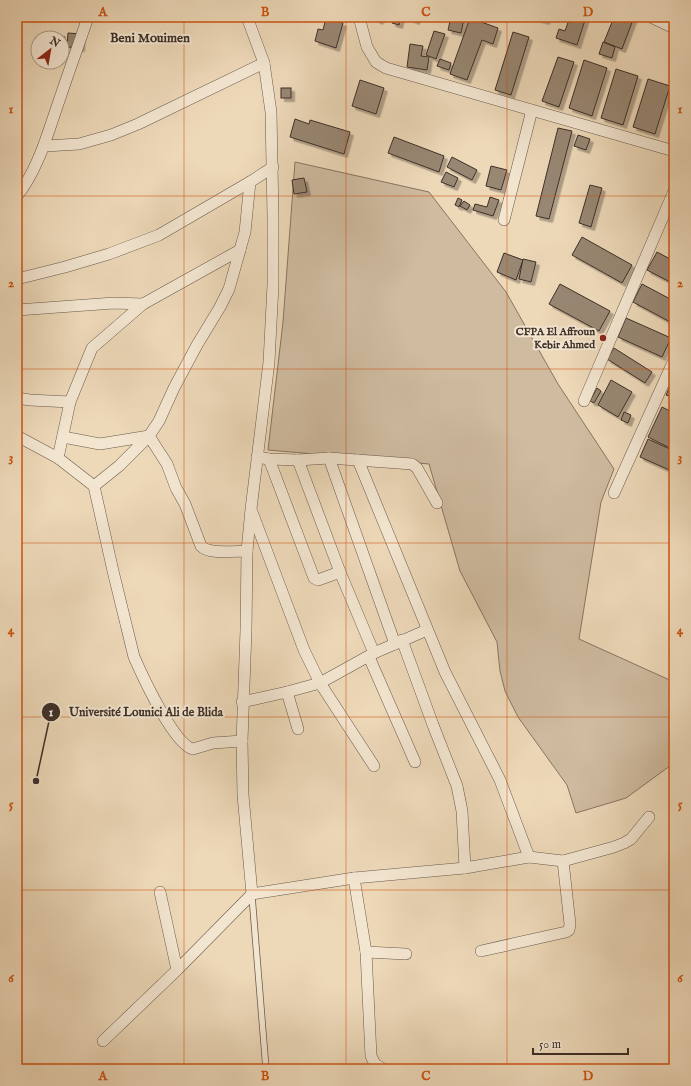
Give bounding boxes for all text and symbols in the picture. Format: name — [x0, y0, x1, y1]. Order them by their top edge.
text: A — [98, 4, 109, 21]
text: B — [261, 4, 270, 21]
text: C — [421, 4, 431, 21]
text: D — [583, 4, 594, 21]
north arrow — [30, 30, 70, 70]
district label: Beni Mouimen — [110, 30, 190, 47]
text: N — [46, 33, 63, 51]
text: 1 — [9, 101, 14, 118]
text: 1 — [678, 101, 683, 118]
text: 2 — [8, 275, 14, 292]
text: 2 — [677, 275, 683, 292]
place label: CFPA El Affroun Kebir Ahmed — [516, 325, 596, 352]
marker: CFPA El Affroun Kebir Ahmed — [598, 333, 608, 343]
text: 3 — [9, 449, 14, 466]
text: 3 — [678, 449, 683, 466]
text: 4 — [8, 622, 15, 639]
text: 4 — [677, 622, 684, 639]
callout: Université Lounici Ali de Blida — [41, 700, 231, 724]
text: 1 — [49, 705, 54, 720]
text: Université Lounici Ali de Blida — [68, 705, 224, 720]
text: 5 — [9, 796, 14, 813]
text: 5 — [678, 796, 683, 813]
text: 6 — [8, 970, 14, 987]
text: 6 — [677, 970, 683, 987]
scale bar — [533, 1030, 628, 1056]
text: 50 m — [539, 1037, 561, 1052]
text: A — [98, 1068, 109, 1085]
text: B — [261, 1068, 270, 1085]
text: C — [421, 1068, 431, 1085]
text: D — [583, 1068, 594, 1085]

